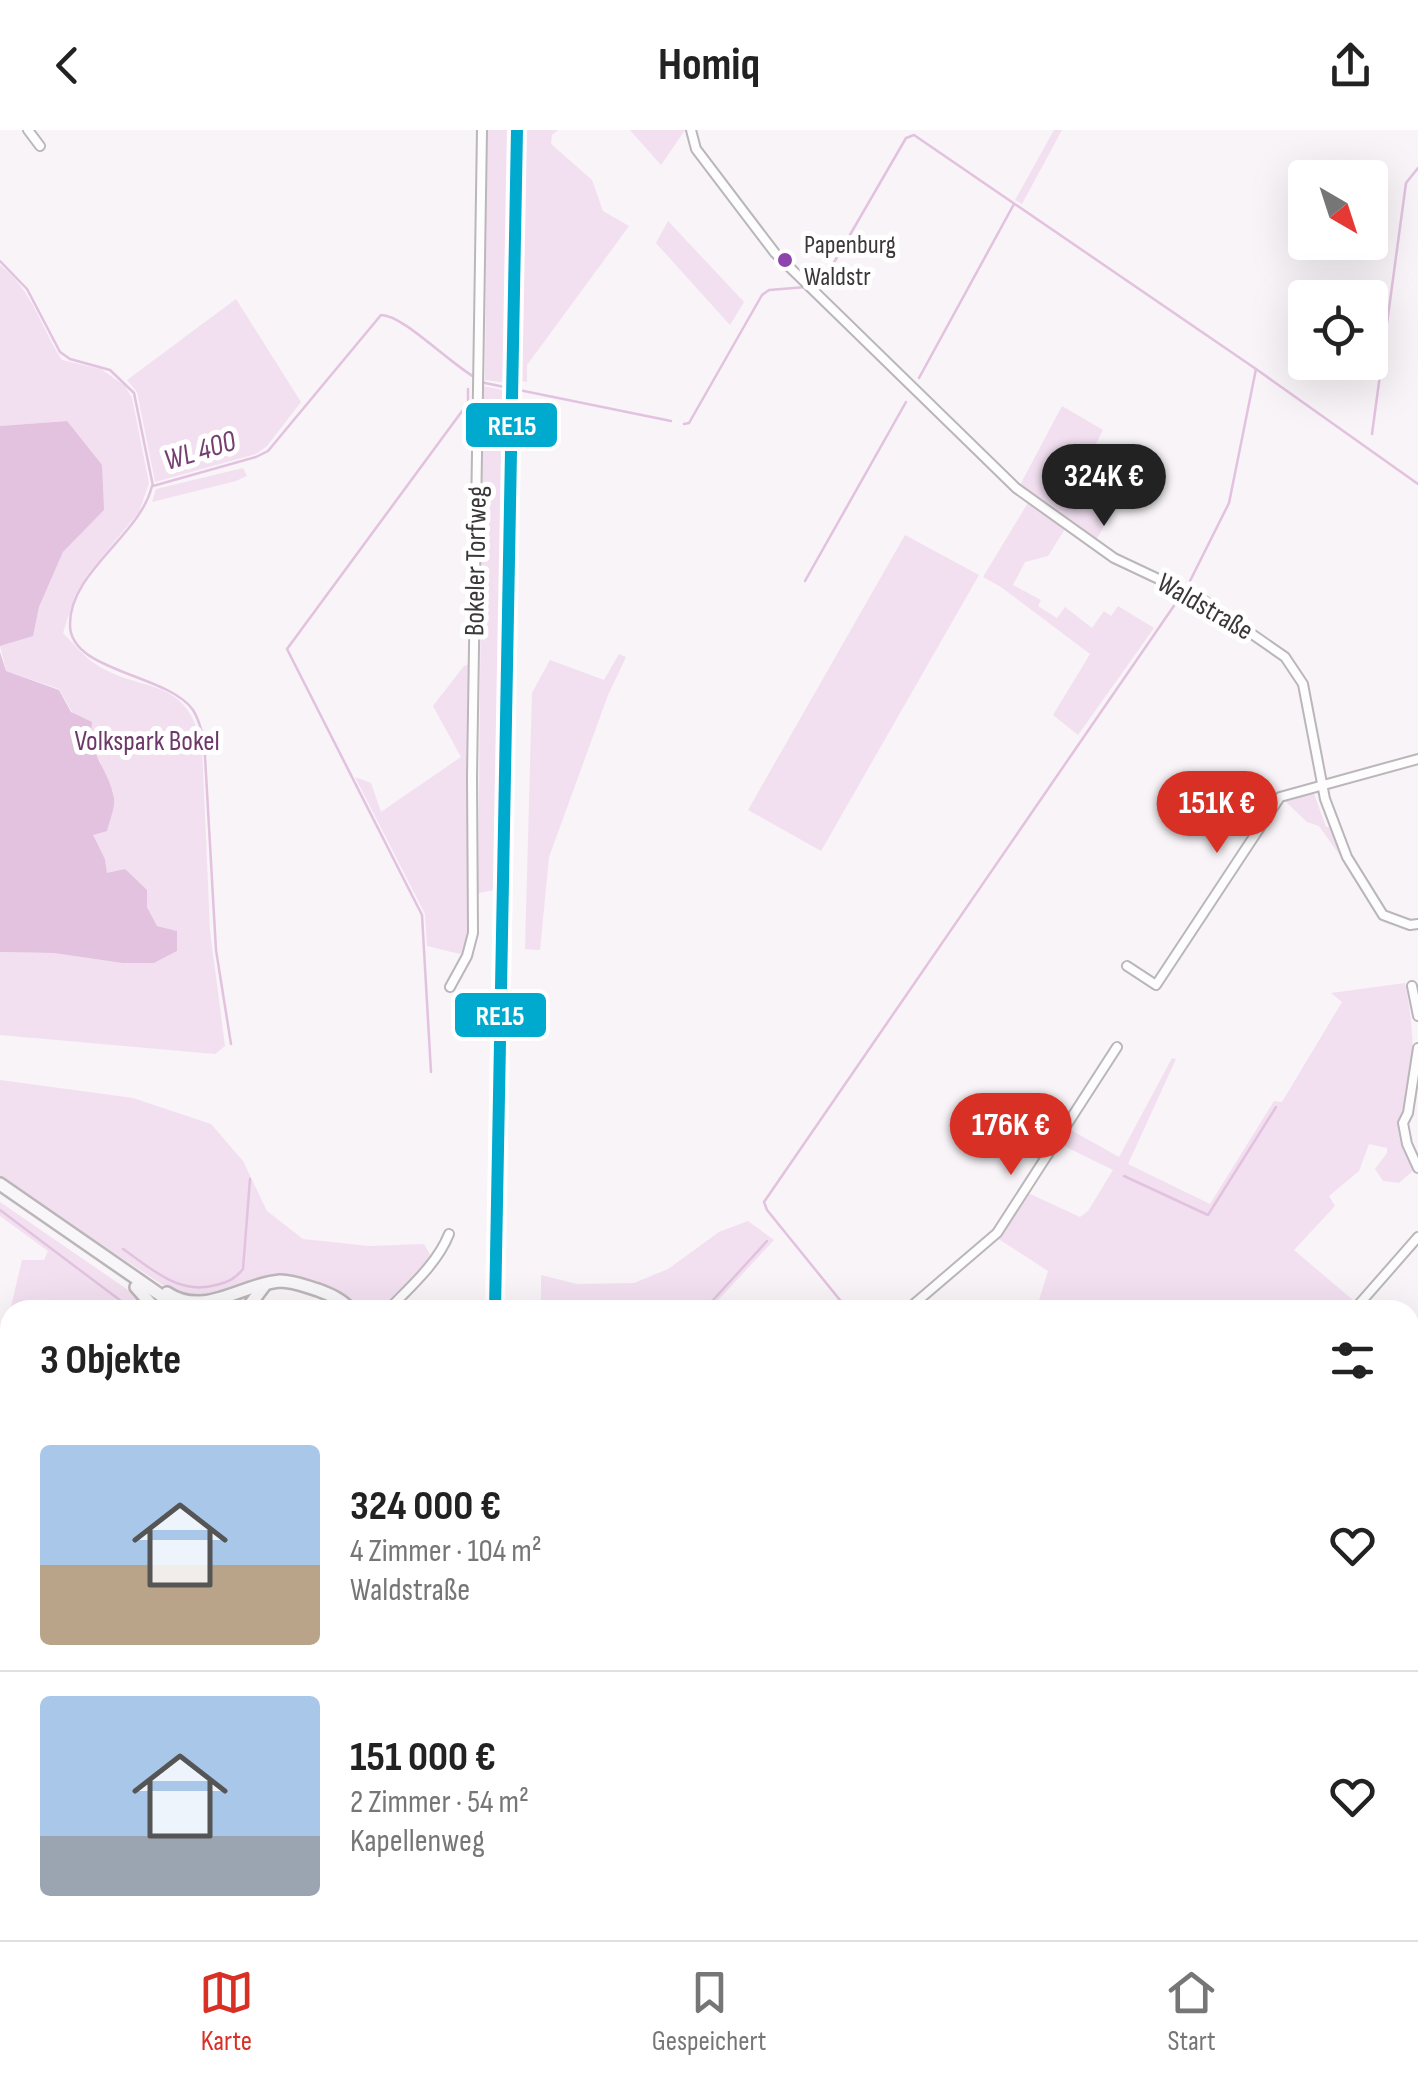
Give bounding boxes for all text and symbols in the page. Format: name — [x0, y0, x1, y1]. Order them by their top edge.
icon: back — [40, 38, 95, 93]
text: Homiq — [658, 38, 760, 93]
icon: share — [1323, 38, 1378, 93]
north arrow — [1288, 160, 1388, 260]
map controls — [1288, 160, 1388, 380]
place label: Papenburg Waldstr — [804, 230, 896, 293]
marker: Papenburg Waldstr — [775, 250, 795, 270]
button: locate — [1288, 280, 1388, 380]
line badge: RE15 — [464, 401, 559, 449]
text: RE15 — [487, 410, 537, 443]
water label: WL 400 — [160, 423, 241, 479]
pin: 324K € — [1023, 444, 1185, 529]
text: 324K € — [1064, 457, 1144, 496]
street label: Bokeler Torfweg — [458, 486, 494, 636]
street label: Waldstraße — [1151, 566, 1259, 648]
park label: Volkspark Bokel — [74, 725, 220, 758]
pin: 151K € — [1136, 771, 1298, 856]
text: 151K € — [1179, 784, 1255, 823]
line badge: RE15 — [453, 991, 548, 1039]
text: RE15 — [475, 1000, 525, 1033]
pin: 176K € — [930, 1093, 1092, 1178]
text: 176K € — [972, 1106, 1050, 1145]
icon: filters — [1325, 1333, 1380, 1388]
text: 3 Objekte — [40, 1335, 181, 1386]
text: 324 000 € — [350, 1481, 501, 1532]
icon: home — [120, 1485, 240, 1605]
icon: heart — [1325, 1518, 1380, 1573]
text: 4 Zimmer · 104 m² — [350, 1532, 542, 1571]
text: Waldstraße — [350, 1571, 470, 1610]
text: 151 000 € — [350, 1732, 496, 1783]
icon: home — [120, 1736, 240, 1856]
icon: heart — [1325, 1769, 1380, 1824]
text: 2 Zimmer · 54 m² — [350, 1783, 529, 1822]
text: Kapellenweg — [350, 1822, 485, 1861]
tab: Karte — [199, 1965, 254, 2058]
tab: Gespeichert — [652, 1965, 766, 2058]
tab: Start — [1164, 1965, 1219, 2058]

